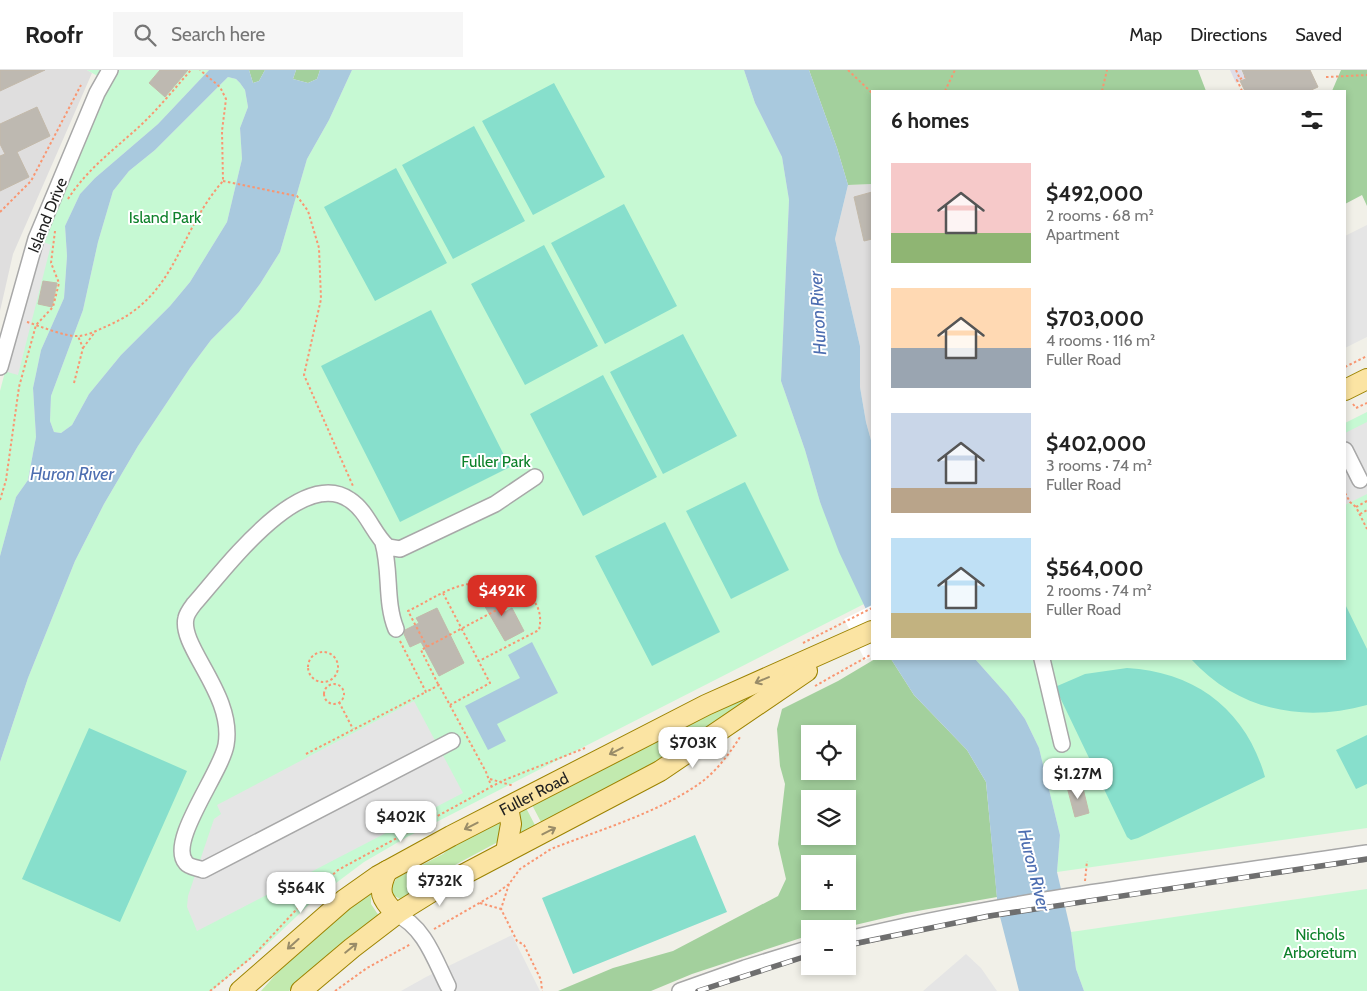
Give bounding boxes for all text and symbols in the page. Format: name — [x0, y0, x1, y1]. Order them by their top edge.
search box — [113, 12, 463, 57]
text: Roofr — [25, 20, 83, 49]
icon: search — [131, 21, 159, 49]
text: Search here — [171, 23, 265, 46]
text: Map — [1129, 24, 1162, 46]
text: Directions — [1190, 24, 1267, 46]
text: Saved — [1295, 24, 1342, 46]
icon: filters — [1298, 106, 1326, 134]
text: 6 homes — [891, 108, 969, 133]
street label: Island Drive — [24, 175, 71, 256]
text: $492,000 — [1046, 181, 1143, 206]
icon: home — [931, 183, 991, 243]
text: 2 rooms · 68 m² — [1046, 206, 1154, 225]
park label: Island Park — [129, 208, 202, 227]
text: Apartment — [1046, 225, 1119, 244]
water label: Huron River — [805, 269, 831, 356]
text: $703,000 — [1046, 306, 1144, 331]
icon: home — [931, 308, 991, 368]
text: 4 rooms · 116 m² — [1046, 331, 1155, 350]
text: Fuller Road — [1046, 350, 1121, 369]
text: $402,000 — [1046, 431, 1146, 456]
icon: home — [931, 433, 991, 493]
park label: Fuller Park — [461, 452, 531, 471]
text: 3 rooms · 74 m² — [1046, 456, 1152, 475]
water label: Huron River — [30, 463, 116, 485]
text: Fuller Road — [1046, 475, 1121, 494]
text: $564,000 — [1046, 556, 1143, 581]
icon: home — [931, 558, 991, 618]
pin: $492K — [467, 574, 537, 617]
text: $492K — [479, 581, 525, 600]
text: 2 rooms · 74 m² — [1046, 581, 1152, 600]
text: Fuller Road — [1046, 600, 1121, 619]
one-way arrow — [755, 676, 770, 686]
map controls — [801, 725, 856, 975]
button: locate — [801, 725, 856, 780]
pin: $703K — [658, 726, 728, 769]
text: $703K — [669, 733, 717, 752]
one-way arrow — [609, 747, 624, 757]
pin: $1.27M — [1037, 758, 1119, 800]
text: $1.27M — [1054, 764, 1102, 783]
street label: Fuller Road — [496, 768, 572, 820]
button: layers — [801, 790, 856, 845]
pin: $402K — [366, 800, 436, 843]
text: $402K — [376, 807, 426, 826]
one-way arrow — [464, 822, 479, 831]
one-way arrow — [541, 826, 556, 835]
water label: Huron River — [1013, 827, 1055, 915]
button: + — [801, 855, 856, 910]
pin: $732K — [405, 864, 475, 907]
text: $732K — [418, 871, 462, 890]
pin: $564K — [266, 872, 336, 914]
text: $564K — [278, 878, 324, 897]
button: − — [801, 920, 856, 975]
park label: Nichols Arboretum — [1283, 925, 1357, 962]
one-way arrow — [287, 938, 300, 950]
one-way arrow — [344, 943, 357, 954]

